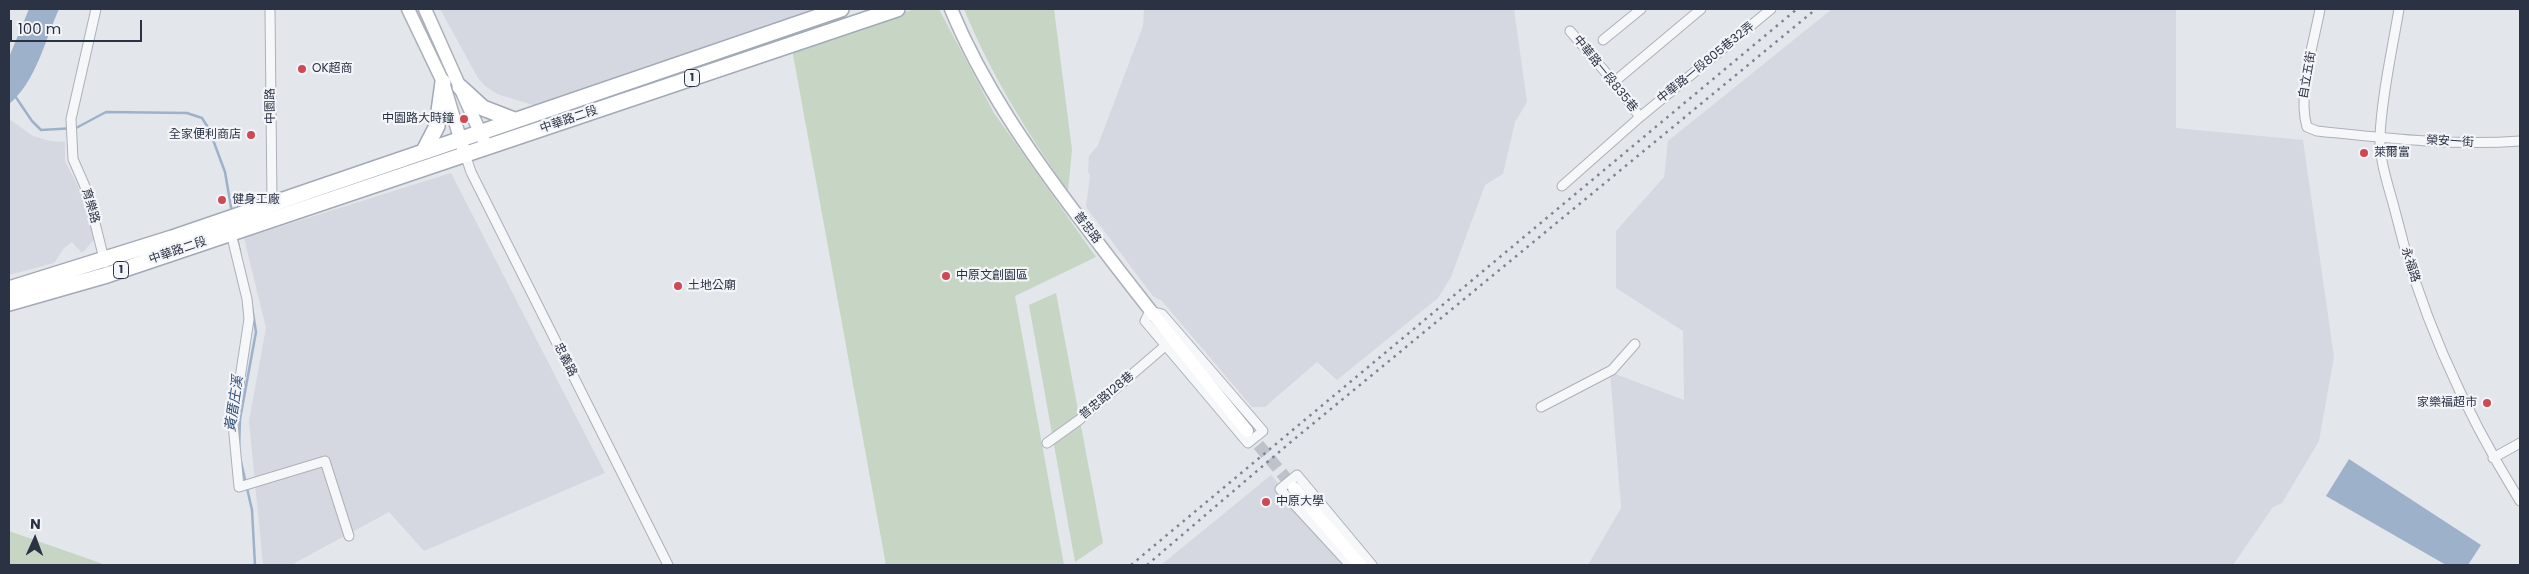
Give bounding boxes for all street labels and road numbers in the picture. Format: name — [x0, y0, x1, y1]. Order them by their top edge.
street label: 中華路一段805巷32弄 — [1655, 19, 1757, 107]
street label: 中華路一段835巷 — [1570, 33, 1640, 115]
street label: 自立五街 — [2297, 50, 2319, 100]
road number: 1 — [684, 70, 700, 86]
street label: 中園路 — [263, 88, 279, 124]
street label: 中華路二段 — [538, 103, 600, 137]
street label: 榮安一街 — [2426, 134, 2474, 150]
street label: 育樂路 — [78, 187, 102, 225]
street label: 普忠路 — [1070, 209, 1104, 247]
street label: 中華路二段 — [147, 234, 209, 268]
street label: 永福路 — [2398, 246, 2422, 284]
road number: 1 — [114, 262, 128, 278]
street label: 忠義路 — [550, 341, 580, 379]
street label: 普忠路128巷 — [1077, 369, 1137, 423]

